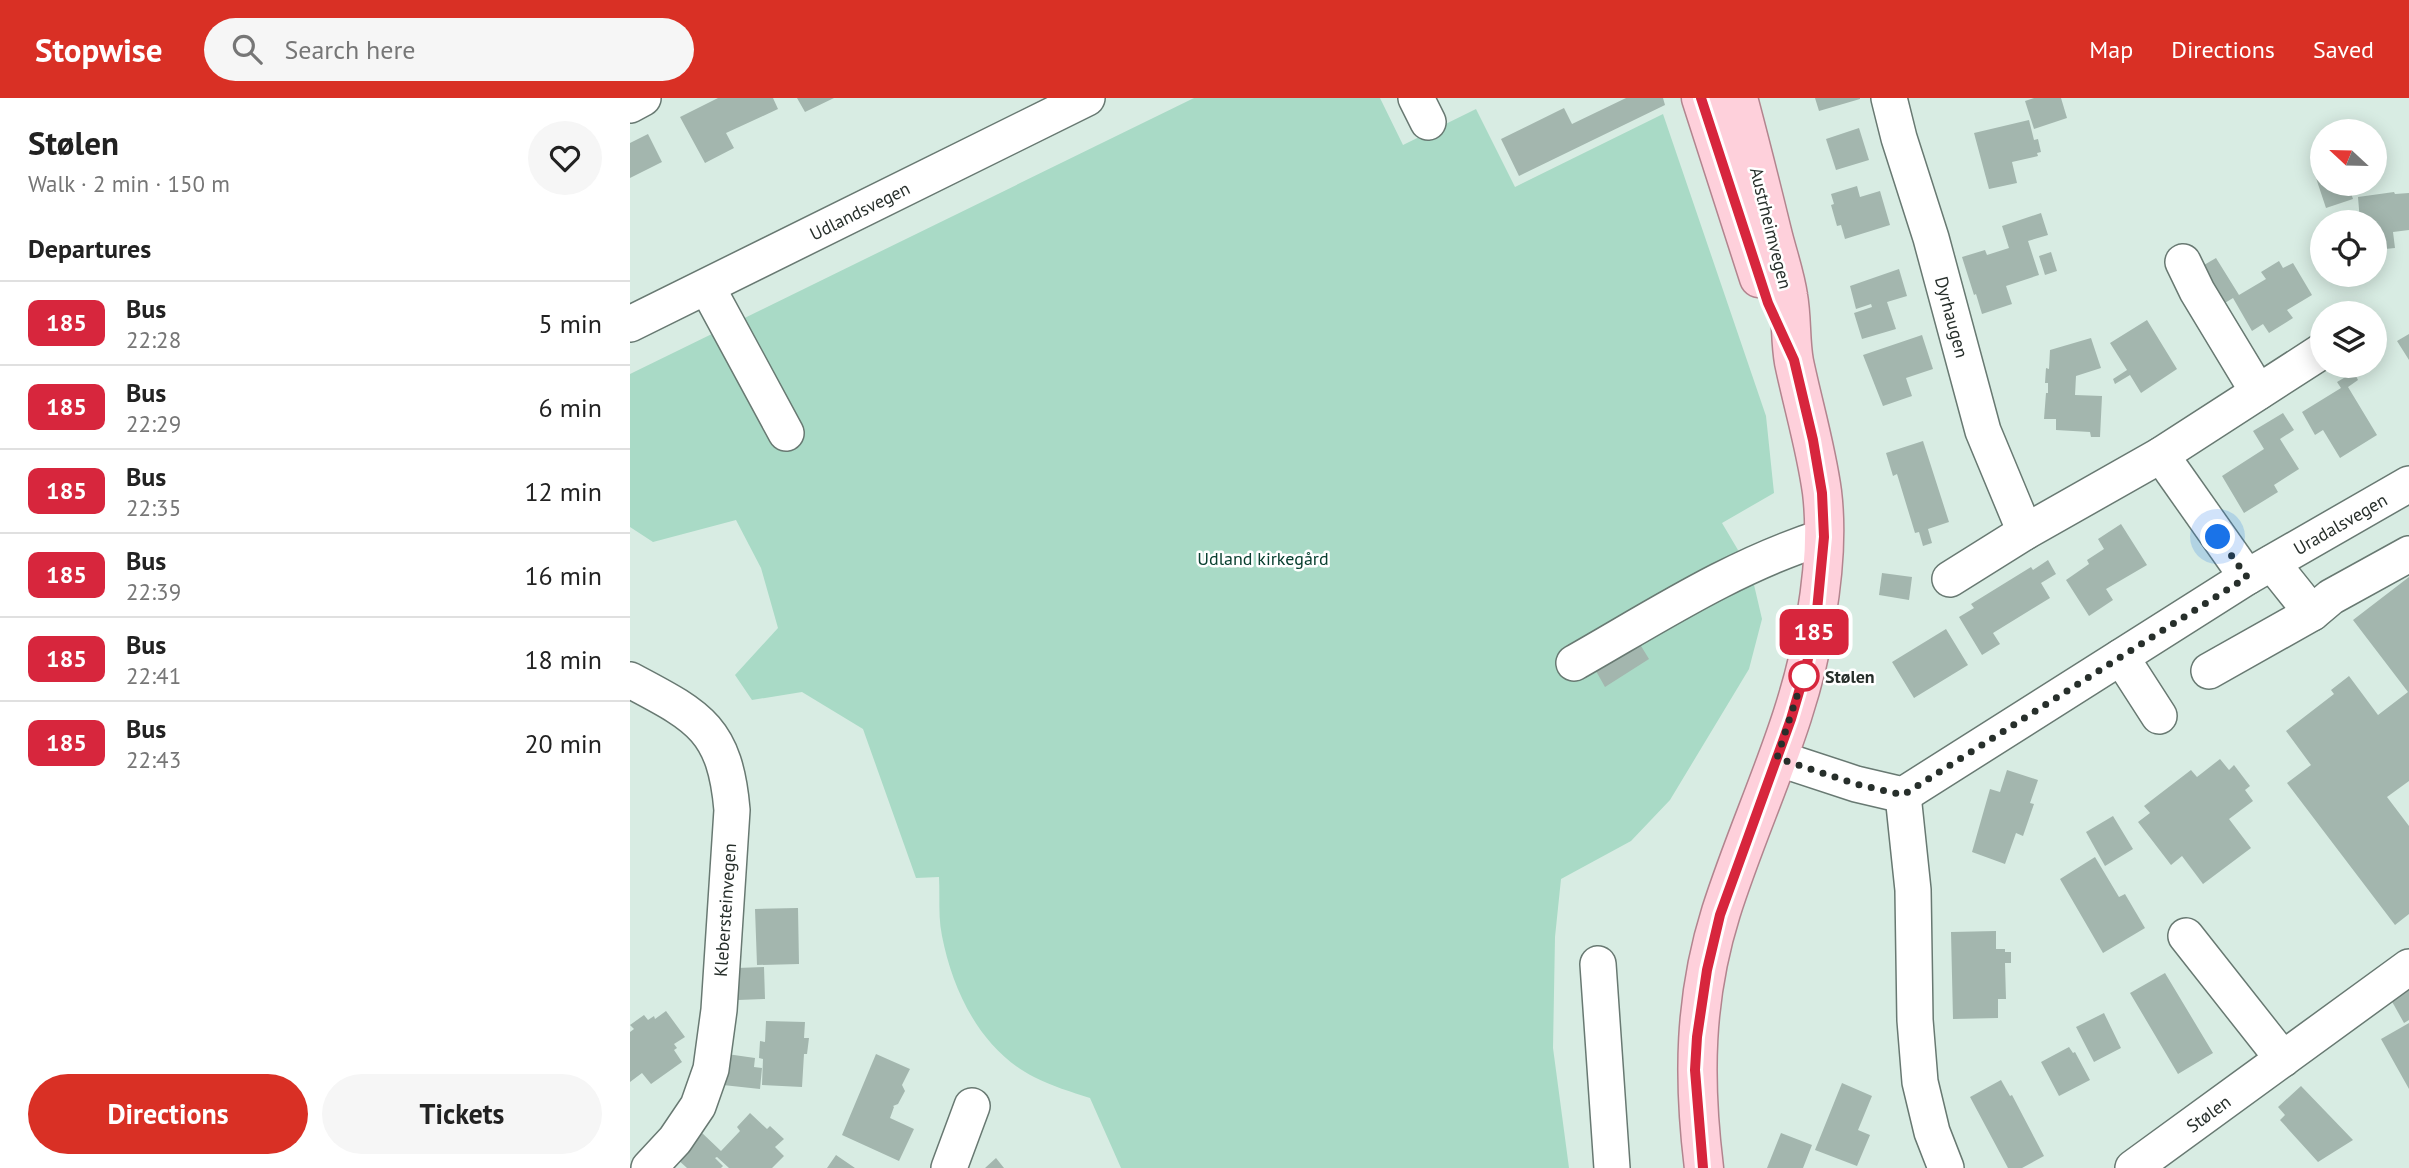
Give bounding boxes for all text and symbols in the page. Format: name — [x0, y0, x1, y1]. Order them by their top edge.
search box — [204, 18, 694, 81]
text: Stopwise — [35, 28, 162, 71]
icon: search — [228, 30, 266, 68]
text: Search here — [284, 33, 416, 66]
text: Map — [2089, 34, 2133, 65]
text: Directions — [2171, 34, 2275, 65]
text: Saved — [2313, 34, 2374, 65]
north arrow — [2310, 119, 2387, 196]
map controls — [2310, 119, 2387, 378]
text: Stølen — [28, 121, 119, 164]
button: heart — [528, 121, 602, 195]
street label: Austrheimvegen — [1745, 165, 1797, 291]
text: Walk · 2 min · 150 m — [28, 169, 230, 198]
street label: Udlandsvegen — [806, 176, 913, 245]
button: locate — [2310, 210, 2387, 287]
text: Departures — [28, 232, 151, 265]
street label: Dyrhaugen — [1930, 274, 1974, 360]
text: Bus — [126, 292, 166, 325]
button: layers — [2310, 301, 2387, 378]
text: 185 — [46, 307, 87, 338]
text: 5 min — [539, 307, 602, 340]
text: 22:28 — [126, 325, 181, 354]
text: Bus — [126, 376, 166, 409]
text: 185 — [46, 391, 87, 422]
text: 6 min — [539, 391, 602, 424]
text: 22:29 — [126, 409, 181, 438]
text: Bus — [126, 460, 166, 493]
text: 185 — [46, 475, 87, 506]
text: 12 min — [524, 475, 602, 508]
street label: Uradalsvegen — [2289, 488, 2391, 560]
text: 22:35 — [126, 493, 181, 522]
your location — [2200, 519, 2235, 554]
text: Bus — [126, 544, 166, 577]
park label: Udland kirkegård — [1197, 547, 1329, 570]
text: 185 — [46, 559, 87, 590]
text: 16 min — [524, 559, 602, 592]
text: 22:39 — [126, 577, 181, 606]
line badge: 185 — [1774, 609, 1854, 655]
text: 185 — [1794, 616, 1834, 647]
text: Bus — [126, 628, 166, 661]
text: 185 — [46, 643, 87, 674]
text: 18 min — [524, 643, 602, 676]
text: 22:41 — [126, 661, 181, 690]
marker: Stølen — [1789, 661, 1819, 691]
place label: Stølen — [1825, 665, 1875, 688]
text: Bus — [126, 712, 166, 745]
text: 185 — [46, 727, 87, 758]
text: 20 min — [524, 727, 602, 760]
text: 22:43 — [126, 745, 181, 774]
street label: Klebersteinvegen — [709, 842, 741, 978]
button: Directions — [28, 1074, 308, 1154]
button: Tickets — [322, 1074, 602, 1154]
street label: Stølen — [2181, 1089, 2235, 1137]

